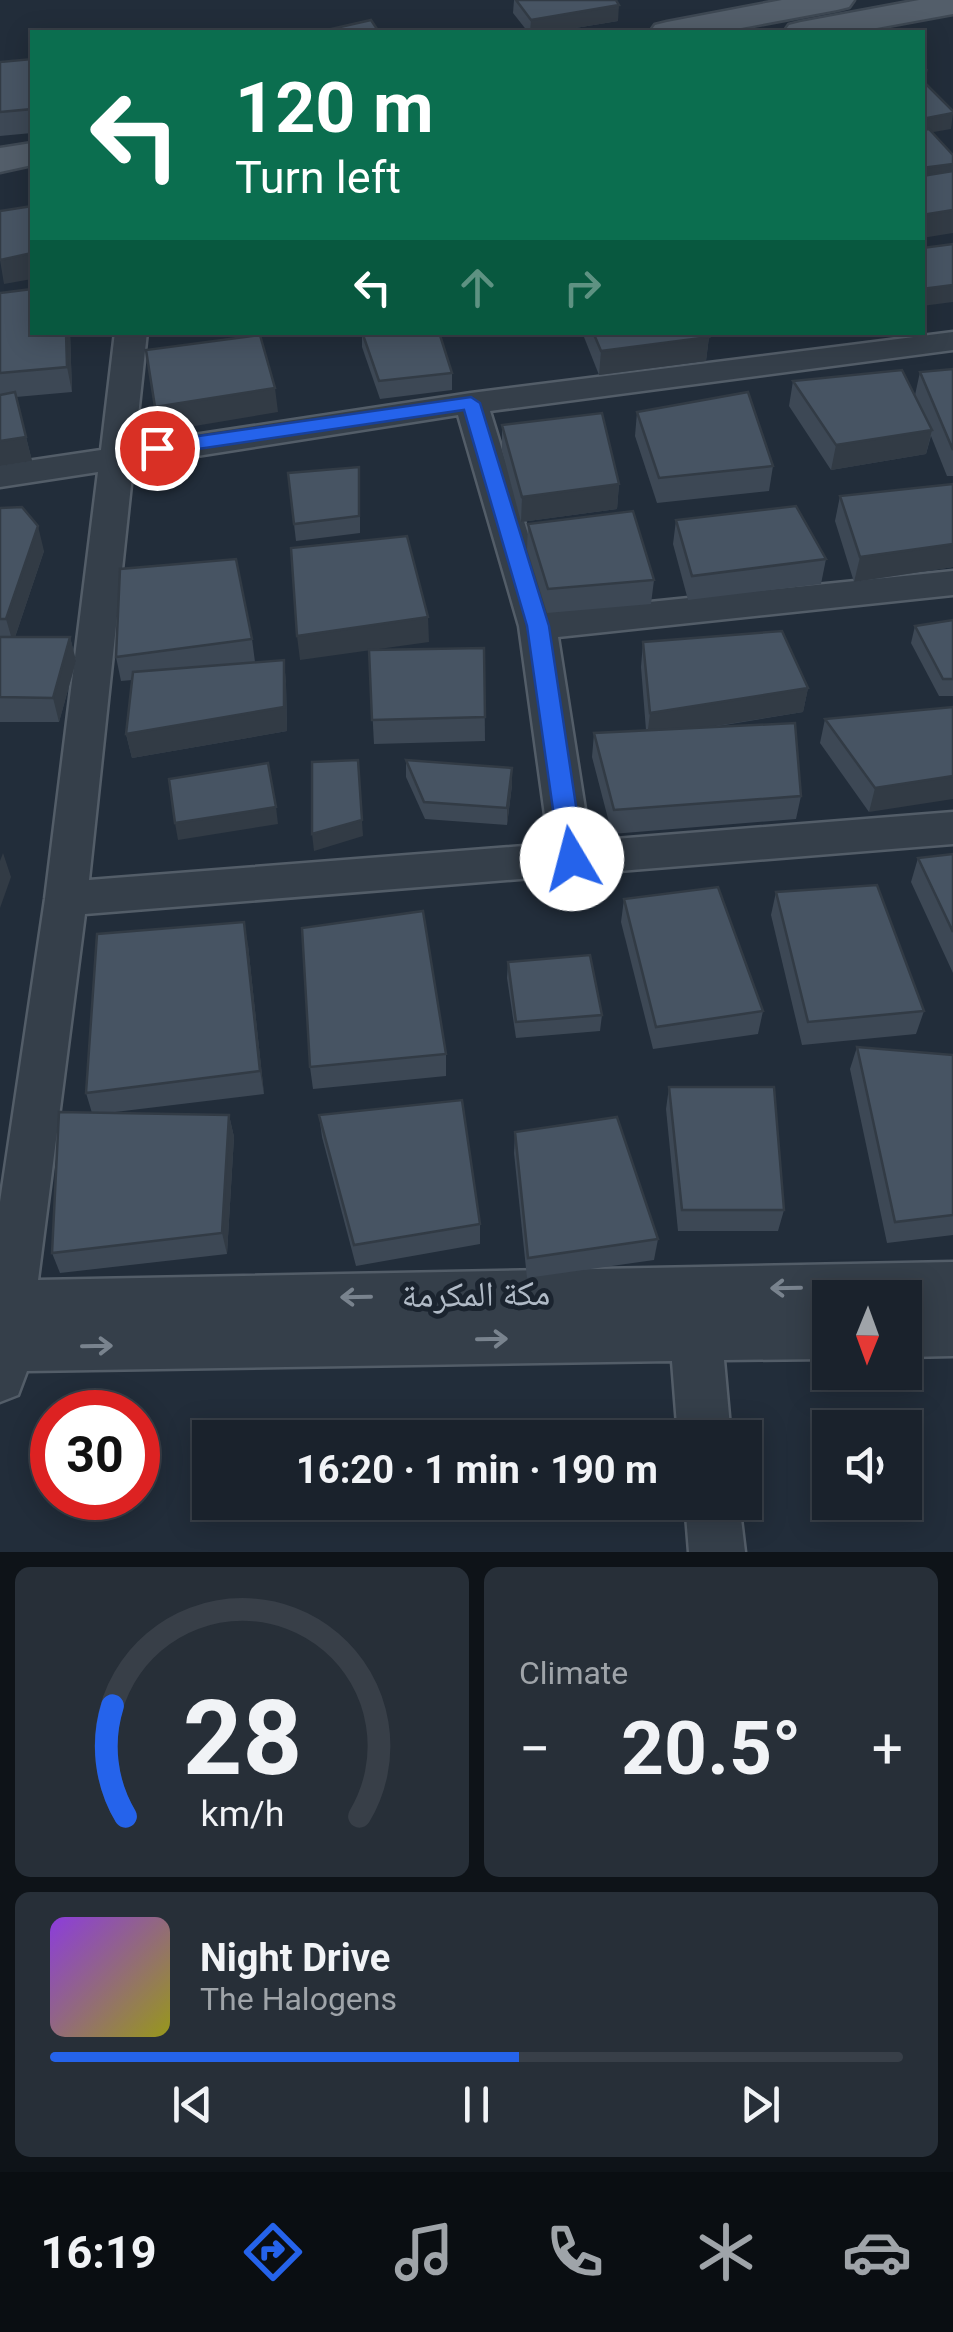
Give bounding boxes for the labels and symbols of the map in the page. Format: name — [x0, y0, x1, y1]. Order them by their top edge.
pin — [115, 406, 200, 491]
position arrow — [520, 807, 624, 911]
street label: مكة المكرمة — [401, 1273, 551, 1316]
one-way arrow — [770, 1278, 802, 1298]
north arrow — [812, 1280, 922, 1390]
one-way arrow — [340, 1288, 372, 1306]
one-way arrow — [476, 1329, 508, 1348]
one-way arrow — [81, 1336, 113, 1355]
speed limit sign: 30 — [30, 1390, 160, 1520]

